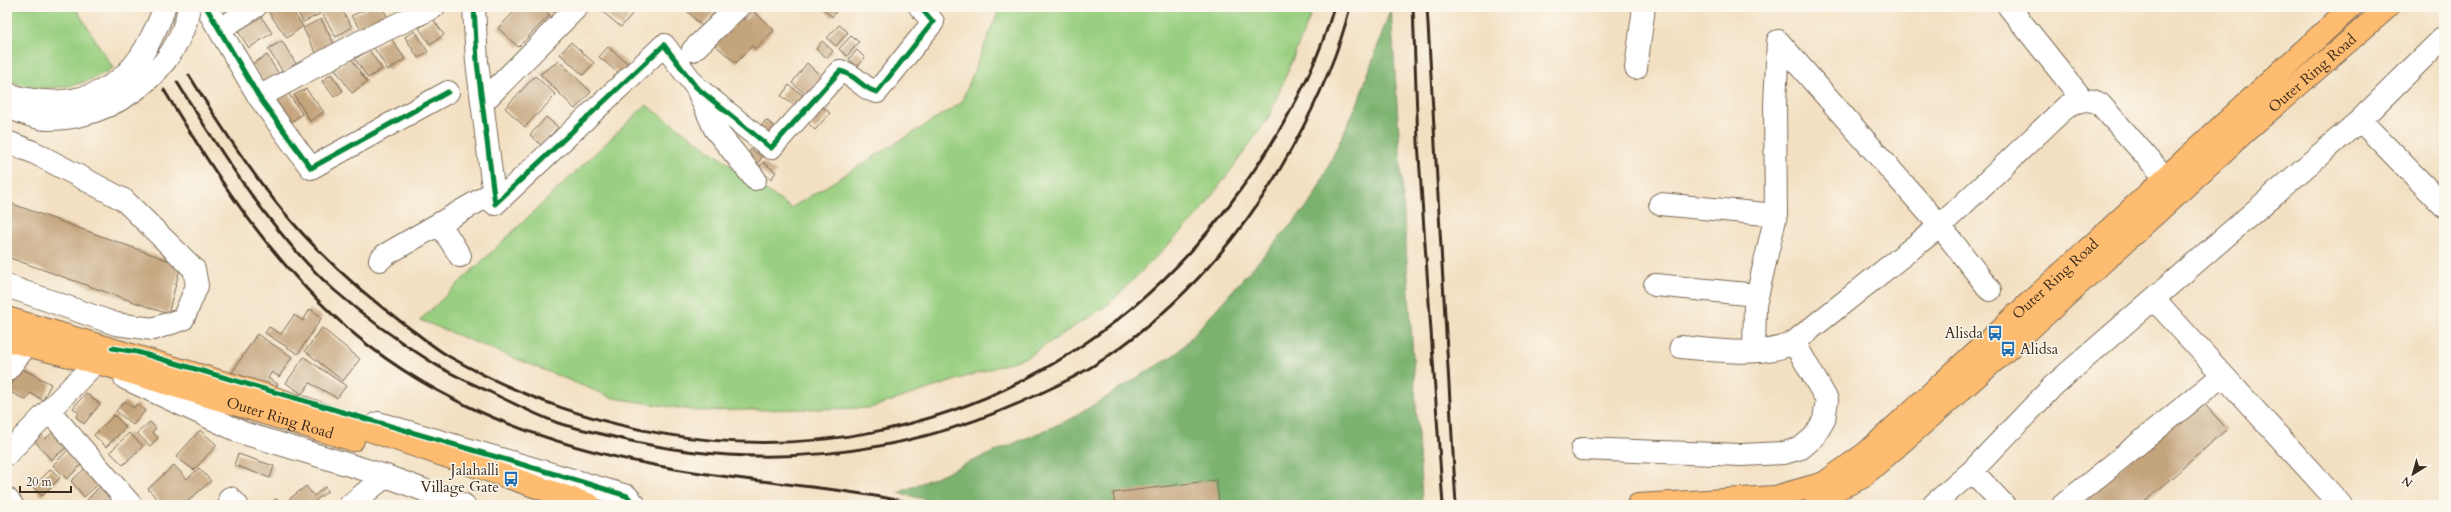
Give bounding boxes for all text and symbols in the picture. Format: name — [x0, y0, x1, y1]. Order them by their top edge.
street label: Outer Ring Road — [2264, 29, 2361, 117]
street label: Outer Ring Road — [2008, 234, 2103, 324]
place label: Alisda — [1945, 323, 1984, 343]
bus stop icon: Alisda — [1986, 324, 2004, 342]
place label: Alidsa — [2020, 339, 2059, 359]
bus stop icon: Alidsa — [1999, 340, 2017, 358]
street label: Outer Ring Road — [224, 392, 336, 444]
north arrow — [2393, 454, 2433, 494]
place label: Jalahalli Village Gate — [420, 460, 499, 497]
scale bar — [20, 468, 71, 494]
bus stop icon: Jalahalli Village Gate — [502, 470, 520, 488]
text: N — [2399, 472, 2416, 490]
text: 20 m — [26, 474, 53, 490]

